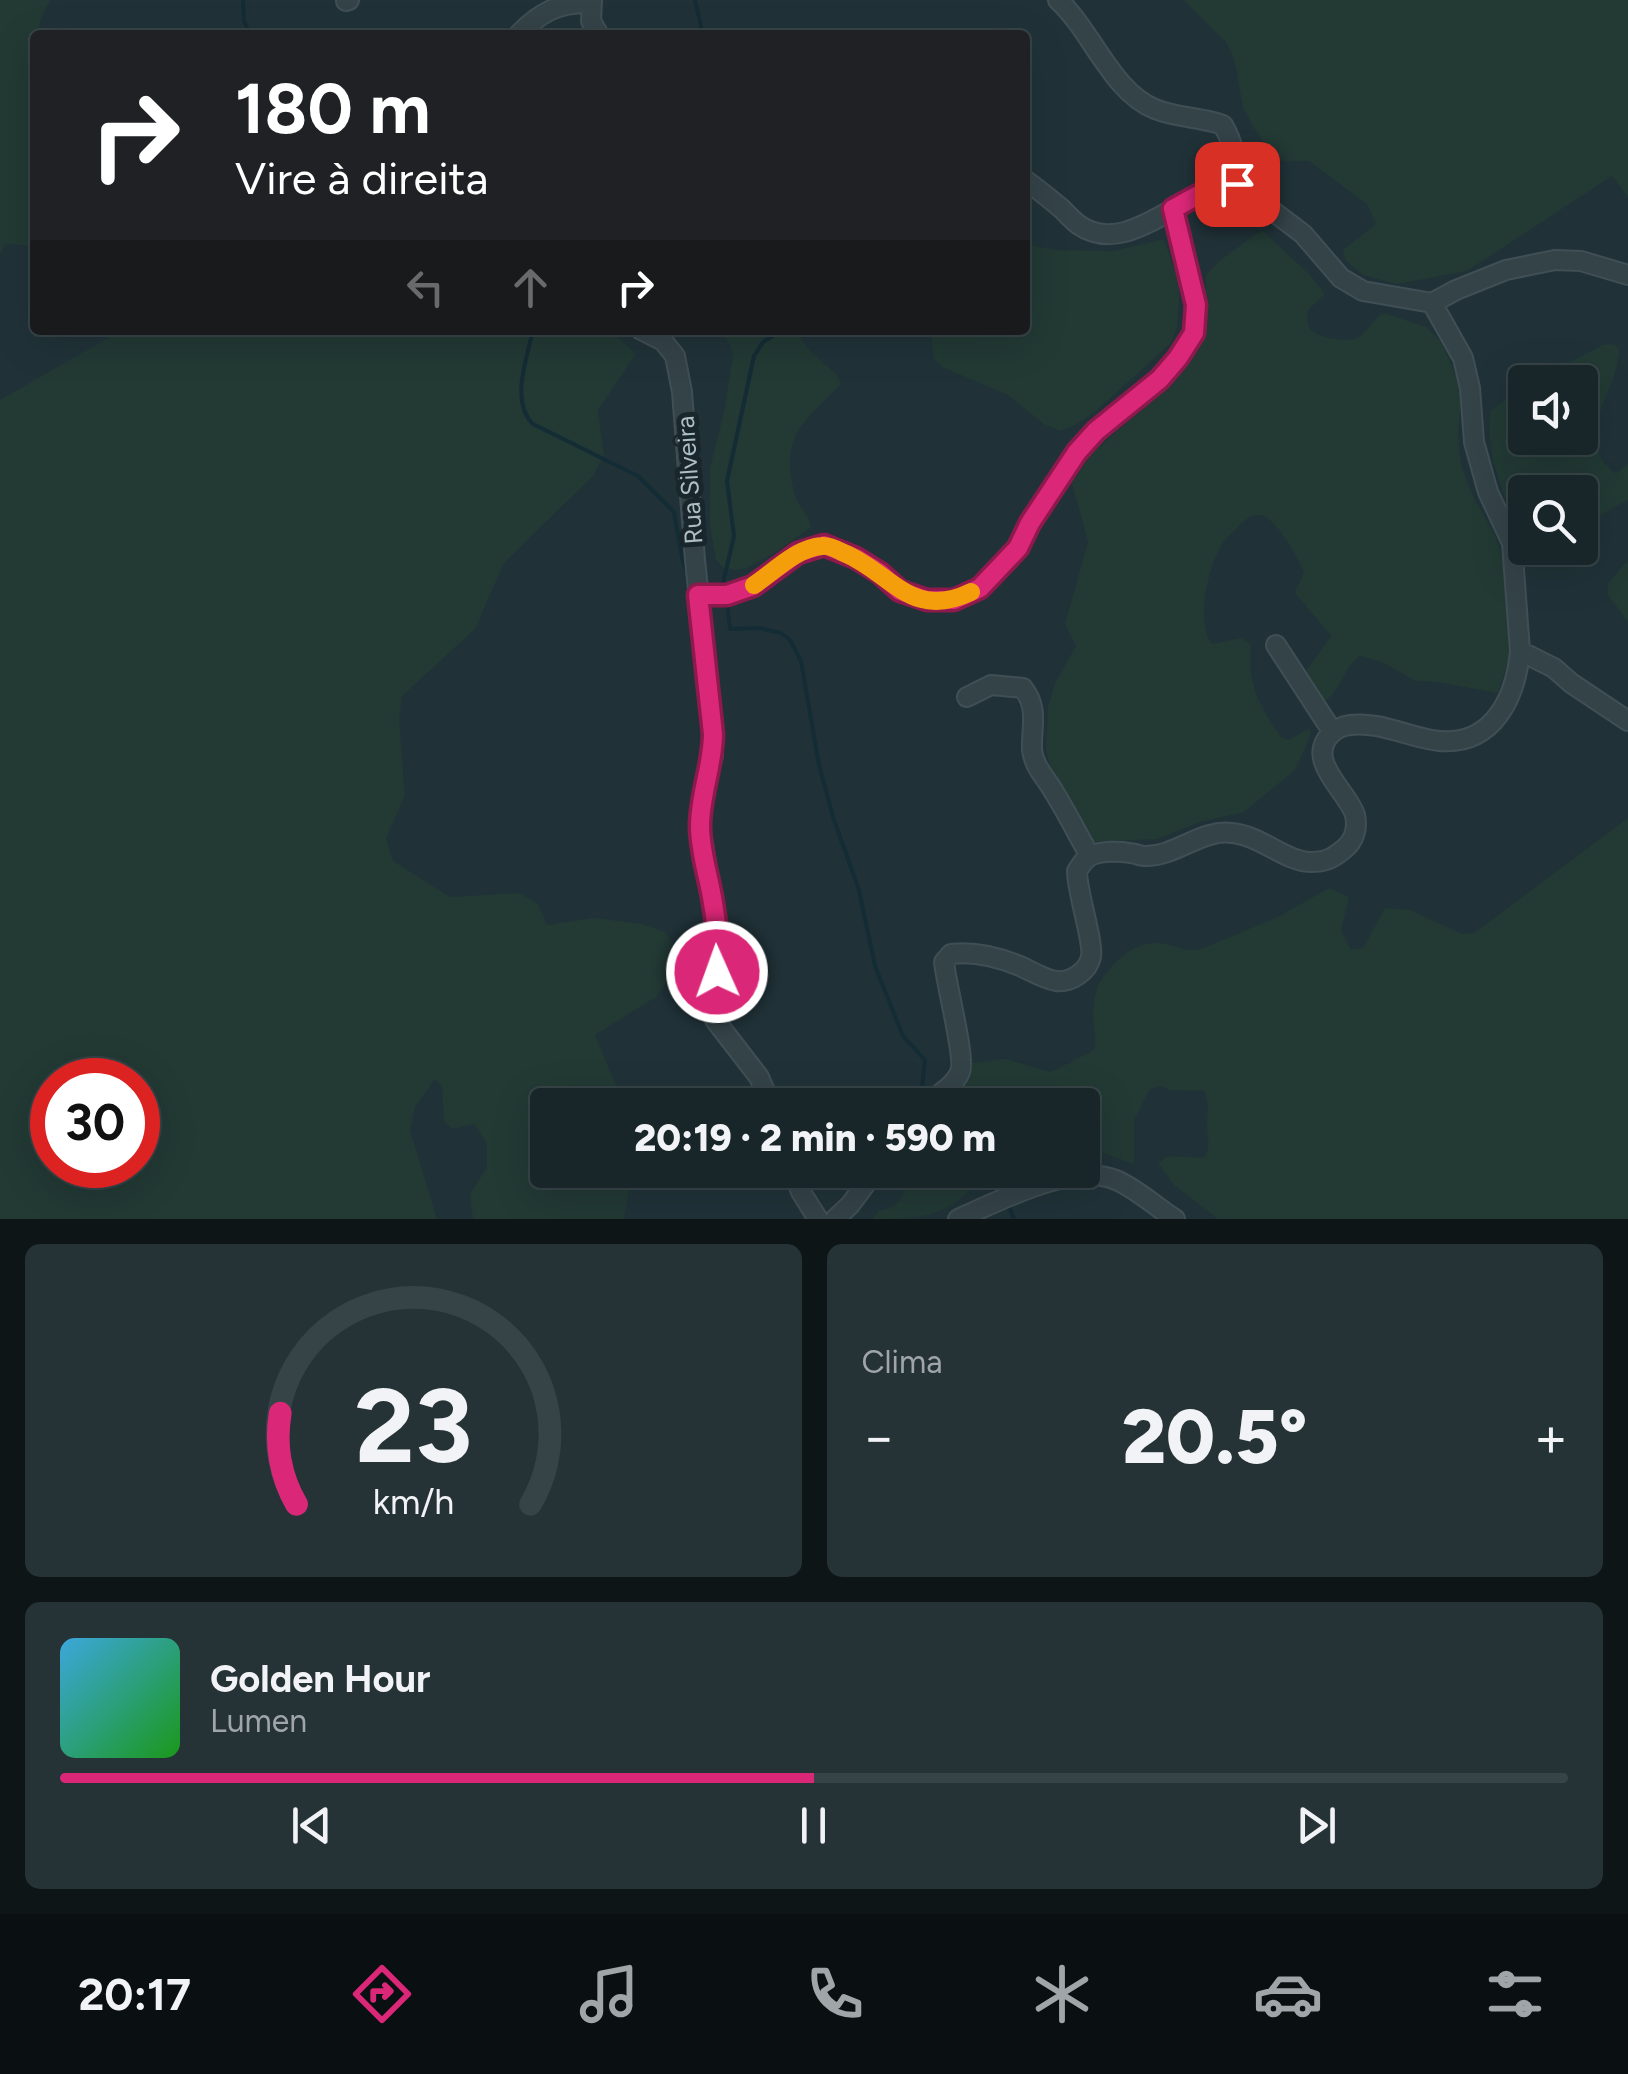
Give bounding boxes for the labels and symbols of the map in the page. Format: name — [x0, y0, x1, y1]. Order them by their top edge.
pin — [1195, 142, 1280, 227]
street label: Rua Silveira — [670, 415, 708, 545]
position arrow — [665, 920, 769, 1024]
speed limit sign: 30 — [30, 1058, 160, 1188]

